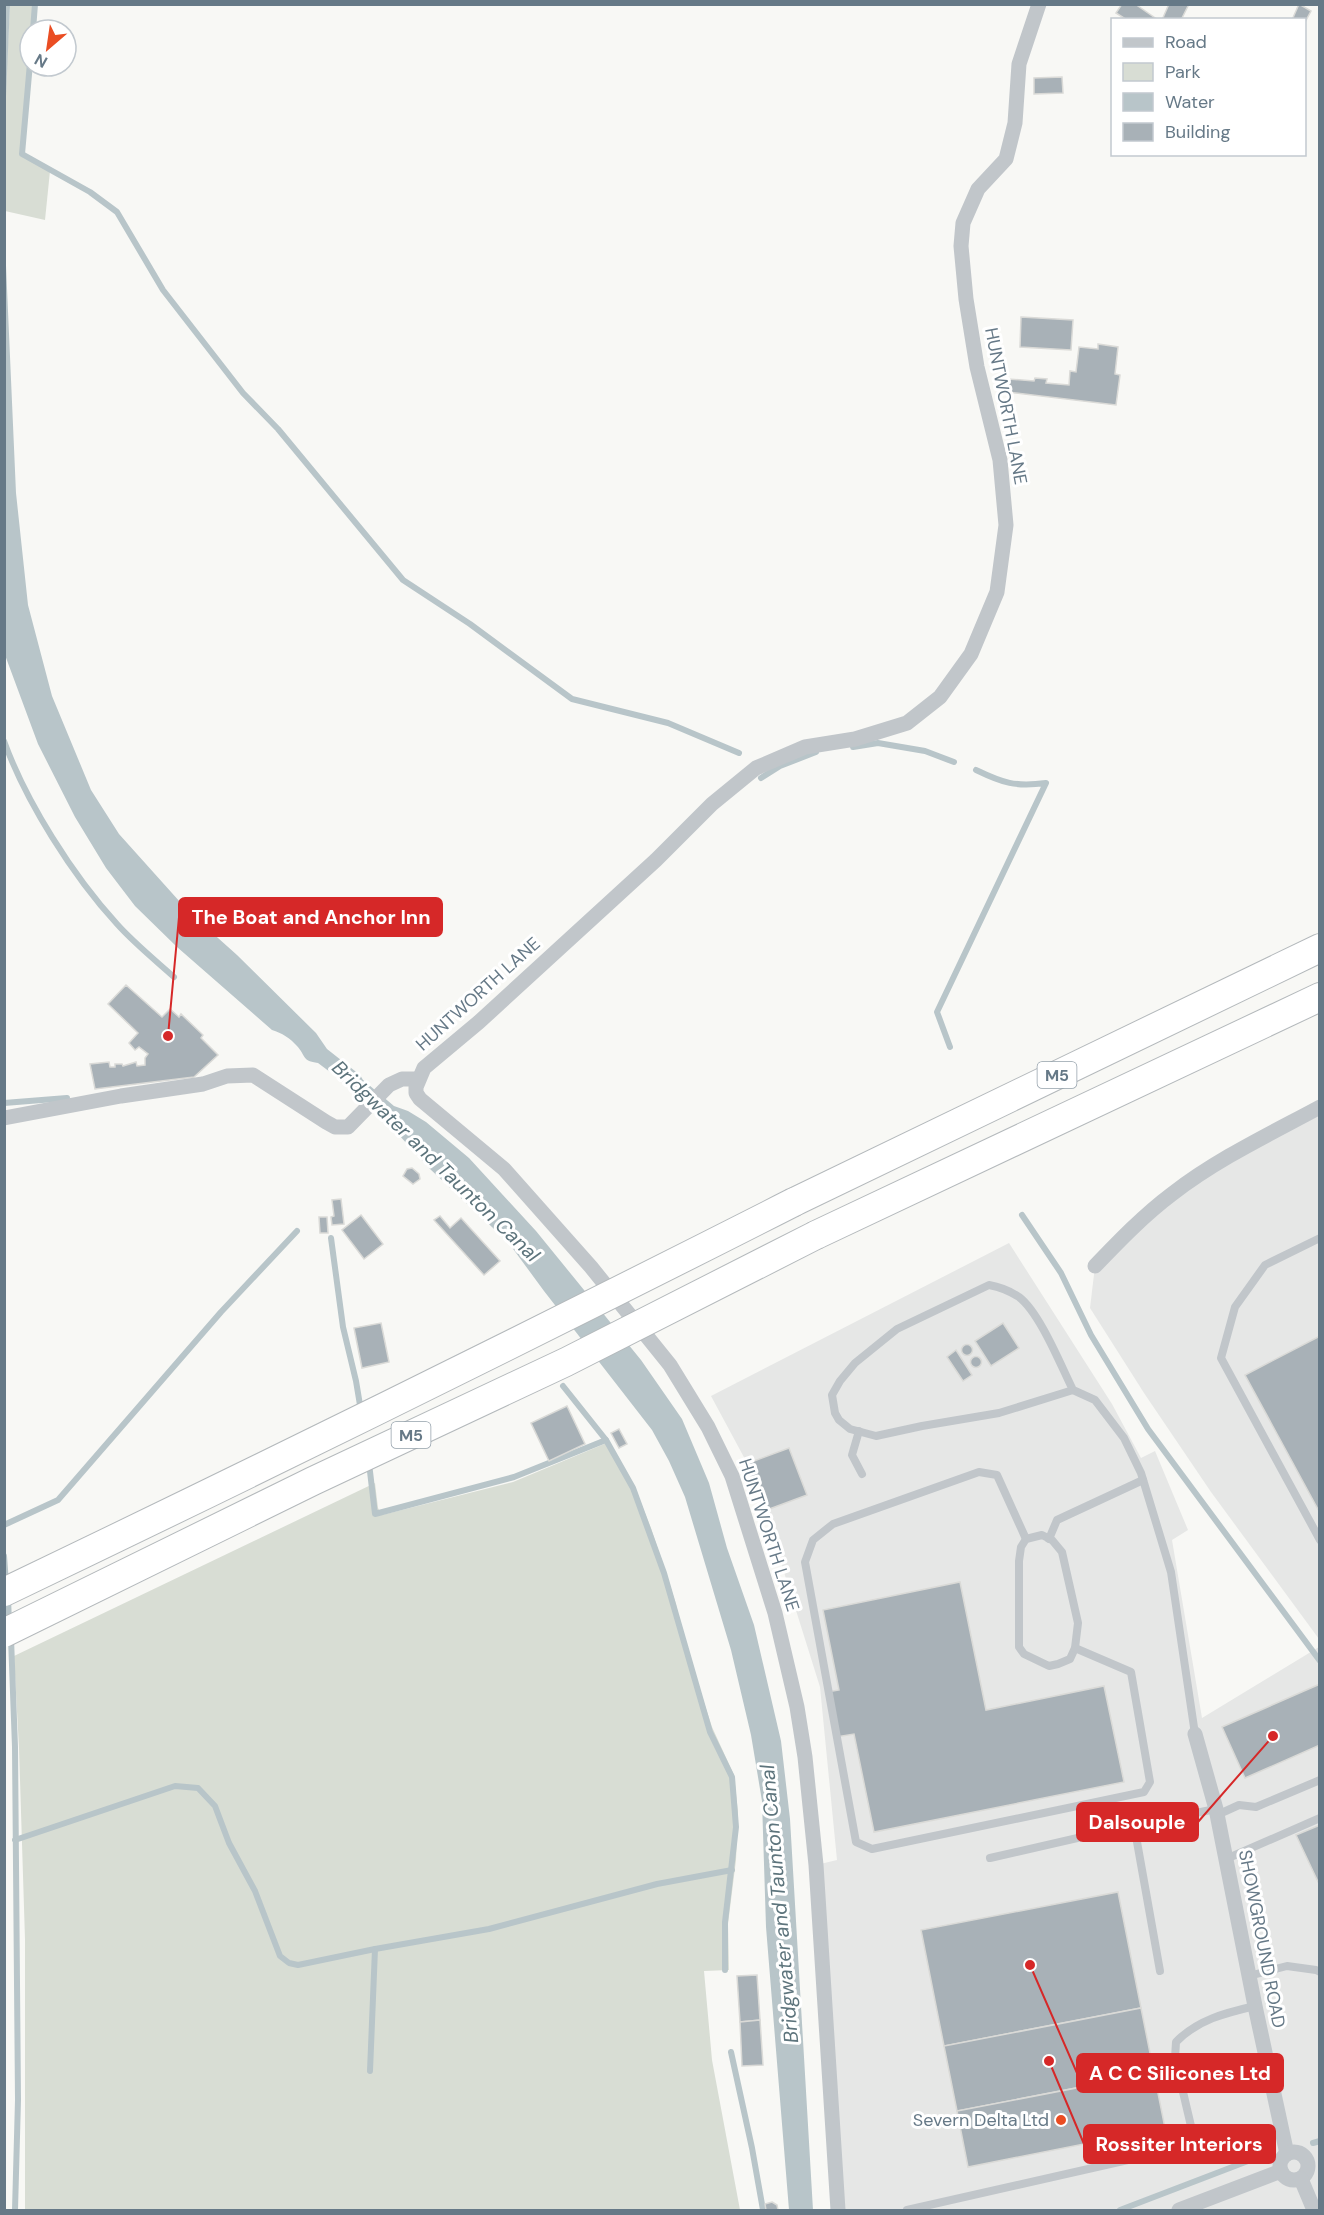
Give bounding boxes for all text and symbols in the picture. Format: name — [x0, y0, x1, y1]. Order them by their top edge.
north arrow — [18, 18, 78, 78]
legend — [1111, 18, 1306, 156]
text: Road — [1165, 30, 1207, 54]
text: N — [31, 49, 51, 73]
text: Park — [1165, 60, 1201, 84]
text: Water — [1165, 90, 1215, 114]
text: Building — [1165, 120, 1230, 144]
street label: HUNTWORTH LANE — [979, 325, 1033, 487]
callout: The Boat and Anchor Inn — [179, 898, 442, 936]
text: The Boat and Anchor Inn — [191, 904, 431, 930]
street label: HUNTWORTH LANE — [411, 932, 545, 1056]
water label: Bridgwater and Taunton Canal — [327, 1055, 546, 1268]
road number: M5 — [1038, 1062, 1076, 1088]
road number: M5 — [392, 1422, 430, 1448]
street label: HUNTWORTH LANE — [733, 1456, 805, 1614]
water label: Bridgwater and Taunton Canal — [754, 1763, 804, 2044]
callout: Dalsouple — [1077, 1803, 1198, 1841]
text: Dalsouple — [1089, 1809, 1185, 1835]
street label: SHOWGROUND ROAD — [1233, 1848, 1291, 2030]
callout: A C C Silicones Ltd — [1077, 2054, 1283, 2092]
text: A C C Silicones Ltd — [1089, 2060, 1271, 2086]
place label: Severn Delta Ltd — [913, 2108, 1049, 2132]
marker: Severn Delta Ltd — [1054, 2113, 1068, 2127]
callout: Rossiter Interiors — [1084, 2125, 1275, 2163]
text: Rossiter Interiors — [1095, 2131, 1263, 2157]

